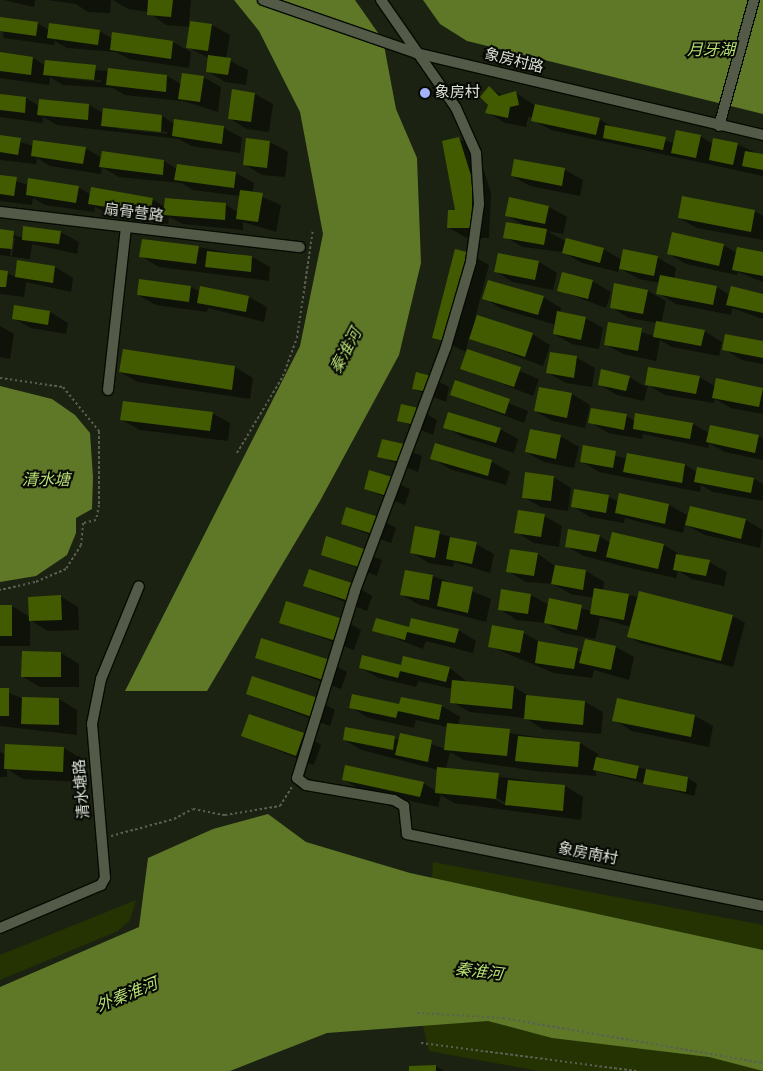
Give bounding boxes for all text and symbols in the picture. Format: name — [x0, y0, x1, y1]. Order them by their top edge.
water label: 月牙湖 — [687, 40, 735, 60]
street label: 象房村路 — [483, 45, 545, 77]
place label: 象房村 — [435, 84, 480, 102]
marker: 象房村 — [419, 87, 431, 99]
street label: 扇骨营路 — [103, 200, 165, 226]
water label: 秦淮河 — [326, 325, 366, 377]
water label: 清水塘 — [22, 470, 70, 490]
street label: 清水塘路 — [70, 758, 94, 820]
street label: 象房南村 — [557, 839, 619, 869]
water label: 秦淮河 — [454, 960, 504, 984]
water label: 外秦淮河 — [94, 974, 160, 1016]

